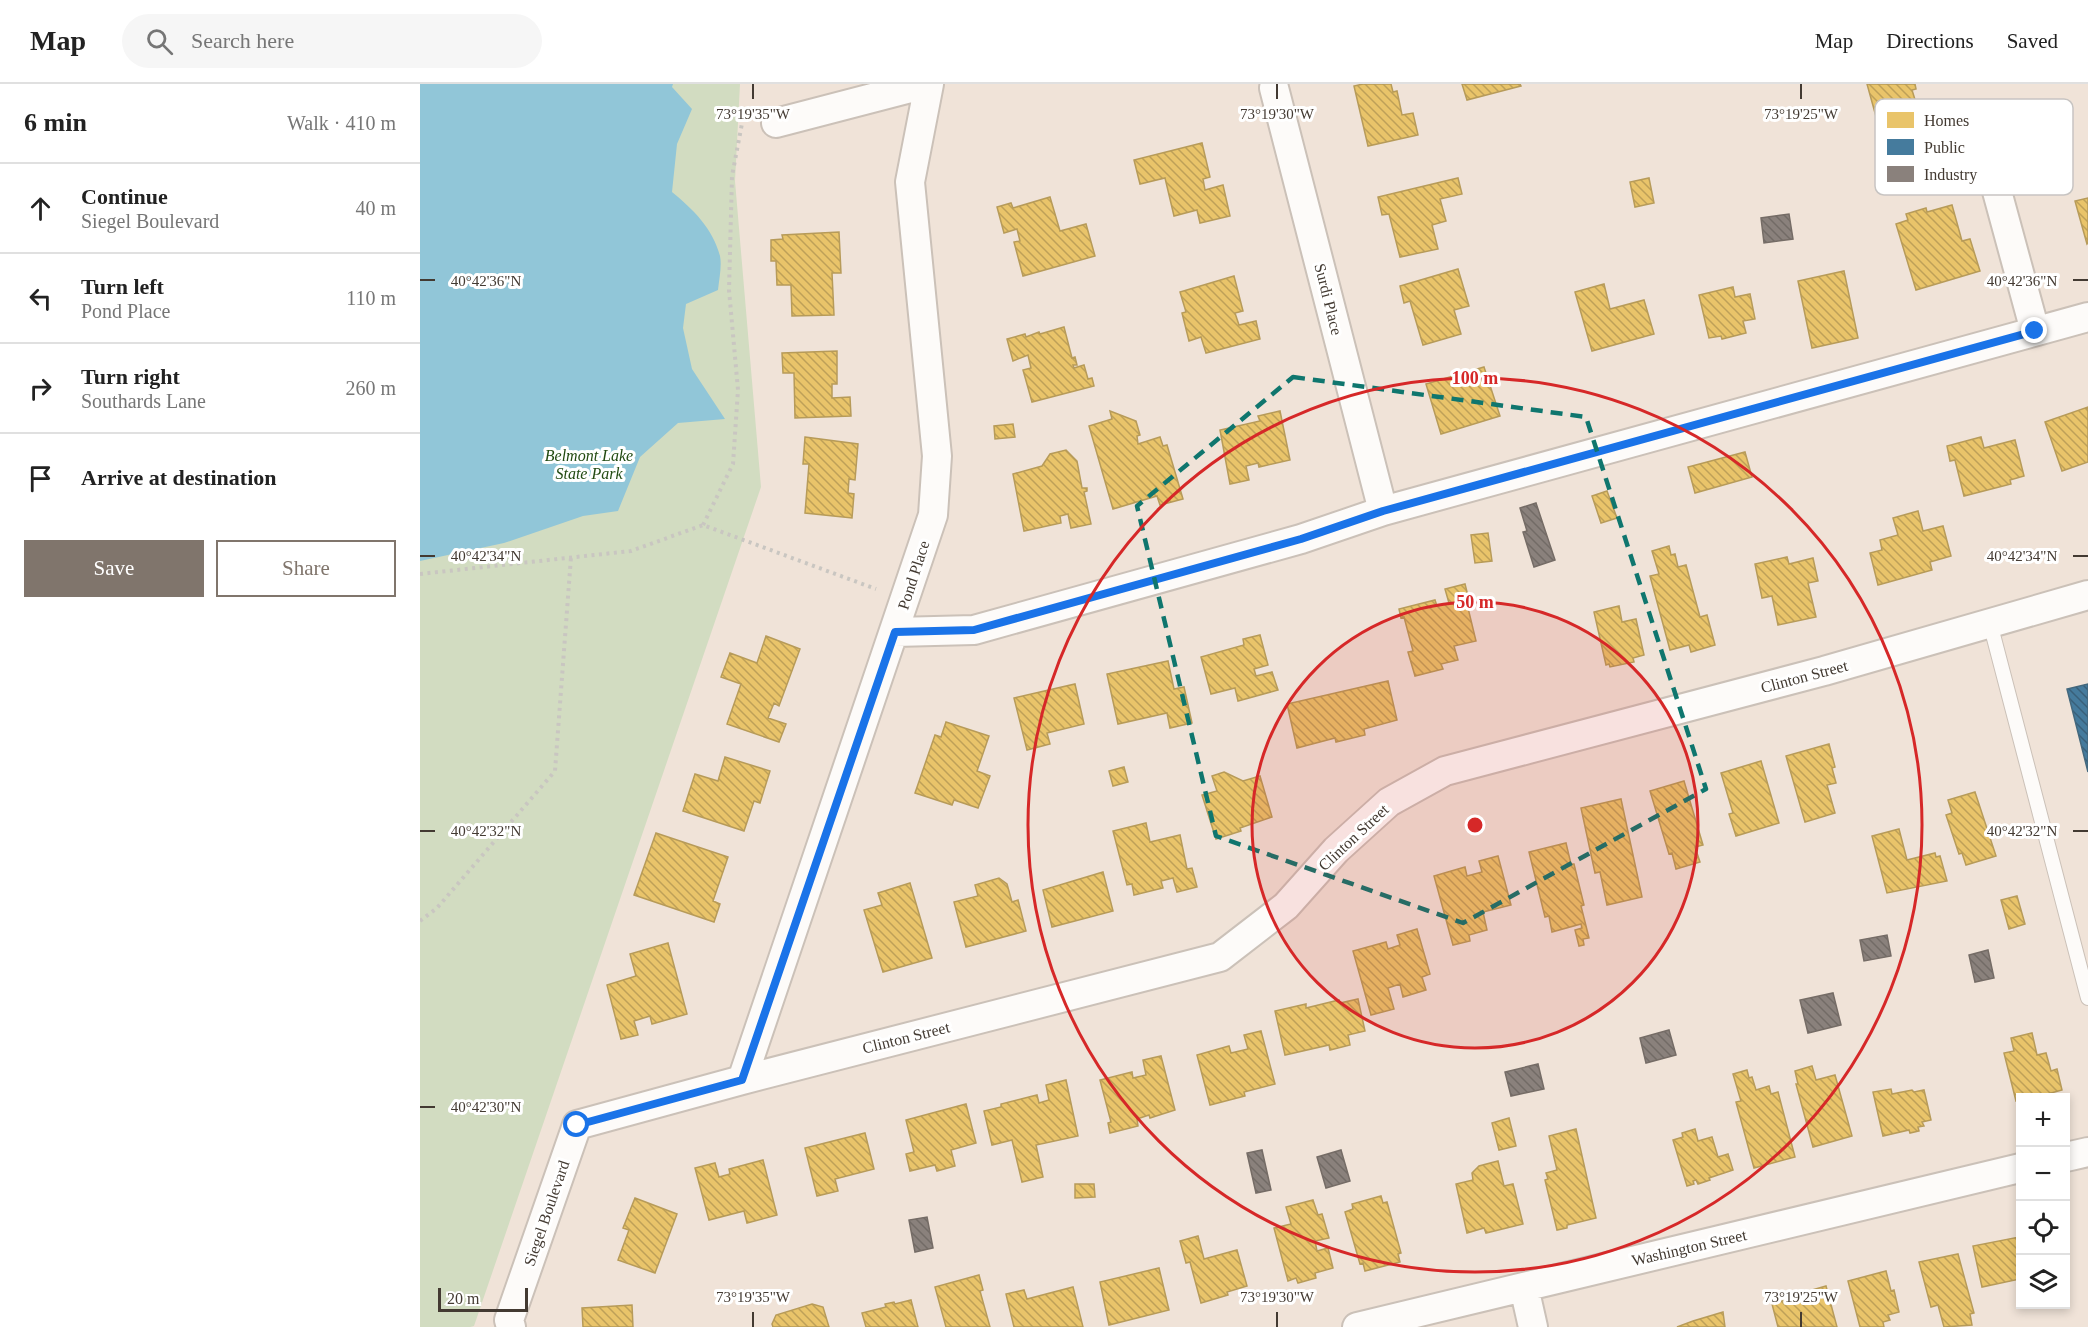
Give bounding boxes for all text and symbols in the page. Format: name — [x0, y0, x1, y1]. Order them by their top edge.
search box — [122, 14, 542, 68]
text: Map — [30, 25, 86, 56]
icon: search — [143, 25, 176, 58]
text: Search here — [191, 28, 294, 53]
text: Map — [1815, 29, 1853, 53]
text: Directions — [1886, 29, 1974, 53]
text: Saved — [2007, 29, 2058, 53]
legend — [1875, 99, 2073, 195]
text: 73°19'35"W — [716, 106, 791, 122]
text: 73°19'30"W — [1240, 106, 1315, 122]
text: 73°19'25"W — [1764, 106, 1839, 122]
text: 6 min — [24, 108, 87, 137]
text: Walk · 410 m — [287, 112, 396, 134]
text: Homes — [1924, 112, 1969, 129]
text: Public — [1924, 139, 1965, 156]
text: Industry — [1924, 166, 1977, 184]
text: Continue — [81, 184, 168, 209]
icon: ahead — [24, 192, 57, 225]
text: 40 m — [355, 197, 396, 219]
text: Siegel Boulevard — [81, 210, 219, 232]
street label: Surdi Place — [1311, 261, 1346, 337]
text: 40°42'36"N — [451, 273, 521, 289]
text: 40°42'36"N — [1987, 273, 2057, 289]
text: Turn left — [81, 274, 164, 299]
icon: left — [24, 282, 57, 315]
text: 110 m — [346, 287, 396, 309]
text: Pond Place — [81, 300, 170, 322]
route end — [2021, 317, 2047, 343]
text: Turn right — [81, 364, 180, 389]
text: 100 m — [1452, 368, 1498, 388]
icon: right — [24, 372, 57, 405]
text: 260 m — [345, 377, 396, 399]
text: Southards Lane — [81, 390, 206, 412]
park label: Belmont Lake State Park — [545, 447, 633, 482]
icon: arrive — [24, 462, 57, 495]
text: Arrive at destination — [81, 465, 277, 490]
street label: Pond Place — [894, 539, 933, 612]
button: Save — [24, 540, 204, 597]
button: Share — [216, 540, 396, 597]
text: 40°42'34"N — [451, 548, 521, 564]
text: 40°42'34"N — [1987, 548, 2057, 564]
text: 50 m — [1456, 592, 1494, 612]
street label: Clinton Street — [1759, 657, 1850, 696]
street label: Clinton Street — [1315, 800, 1392, 874]
centre of rings — [1465, 815, 1485, 835]
text: 40°42'32"N — [451, 823, 521, 839]
text: 40°42'32"N — [1987, 823, 2057, 839]
street label: Clinton Street — [861, 1018, 952, 1057]
map controls — [2016, 1093, 2070, 1309]
button: + — [2016, 1093, 2070, 1147]
text: 40°42'30"N — [451, 1099, 521, 1115]
route start — [563, 1111, 589, 1137]
button: − — [2016, 1147, 2070, 1201]
street label: Siegel Boulevard — [520, 1158, 573, 1269]
button: locate — [2016, 1201, 2070, 1255]
street label: Washington Street — [1630, 1226, 1749, 1270]
button: layers — [2016, 1255, 2070, 1309]
scale bar — [438, 1285, 528, 1312]
text: 73°19'35"W — [716, 1289, 791, 1305]
text: 73°19'30"W — [1240, 1289, 1315, 1305]
text: 73°19'25"W — [1764, 1289, 1839, 1305]
text: 20 m — [447, 1290, 479, 1307]

